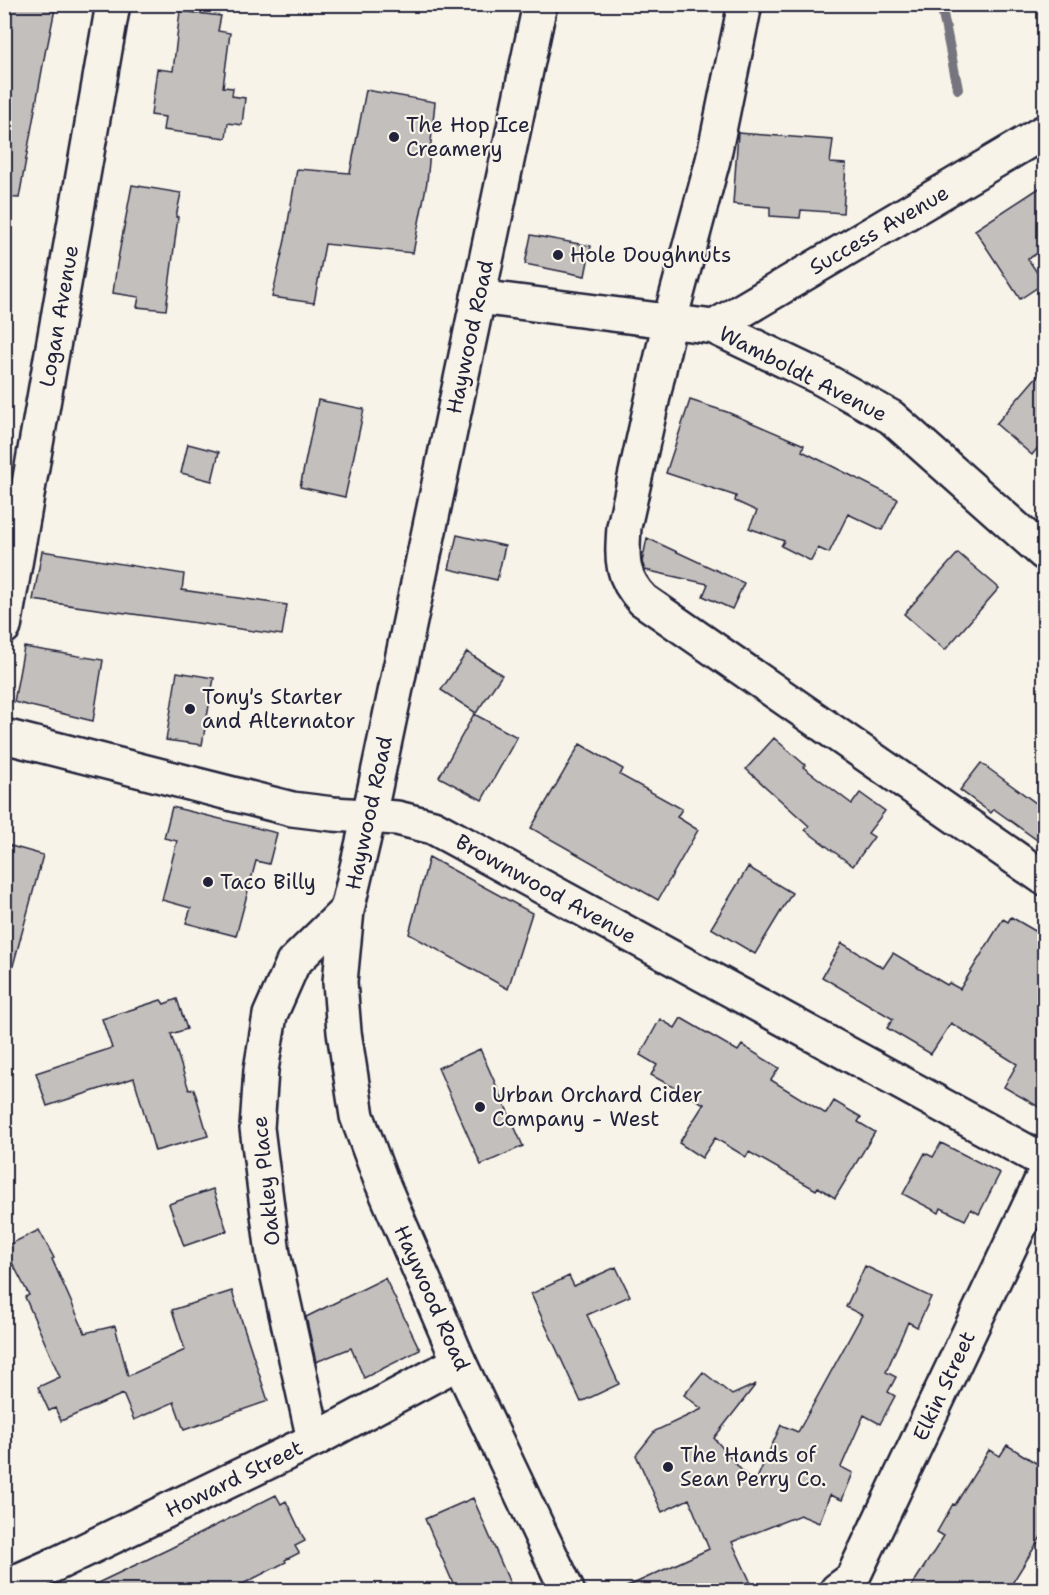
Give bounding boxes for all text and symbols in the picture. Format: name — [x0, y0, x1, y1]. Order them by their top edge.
place label: The Hop Ice Creamery — [406, 111, 530, 163]
marker: The Hop Ice Creamery — [387, 130, 401, 144]
street label: Success Avenue — [804, 179, 954, 281]
place label: Hole Doughnuts — [570, 241, 731, 269]
street label: Logan Avenue — [33, 243, 85, 389]
marker: Hole Doughnuts — [551, 248, 565, 262]
street label: Haywood Road — [440, 258, 500, 416]
street label: Wamboldt Avenue — [714, 320, 892, 428]
place label: Tony's Starter and Alternator — [202, 683, 355, 735]
marker: Tony's Starter and Alternator — [183, 702, 197, 716]
street label: Haywood Road — [339, 734, 399, 892]
street label: Brownwood Avenue — [451, 828, 641, 950]
place label: Taco Billy — [220, 868, 316, 896]
marker: Taco Billy — [201, 875, 215, 889]
place label: Urban Orchard Cider Company - West — [492, 1081, 703, 1133]
marker: Urban Orchard Cider Company - West — [473, 1100, 487, 1114]
street label: Oakley Place — [245, 1115, 287, 1247]
street label: Haywood Road — [387, 1221, 477, 1375]
street label: Elkin Street — [906, 1327, 982, 1445]
street label: Howard Street — [161, 1434, 307, 1524]
place label: The Hands of Sean Perry Co. — [680, 1441, 826, 1493]
marker: The Hands of Sean Perry Co. — [661, 1460, 675, 1474]

